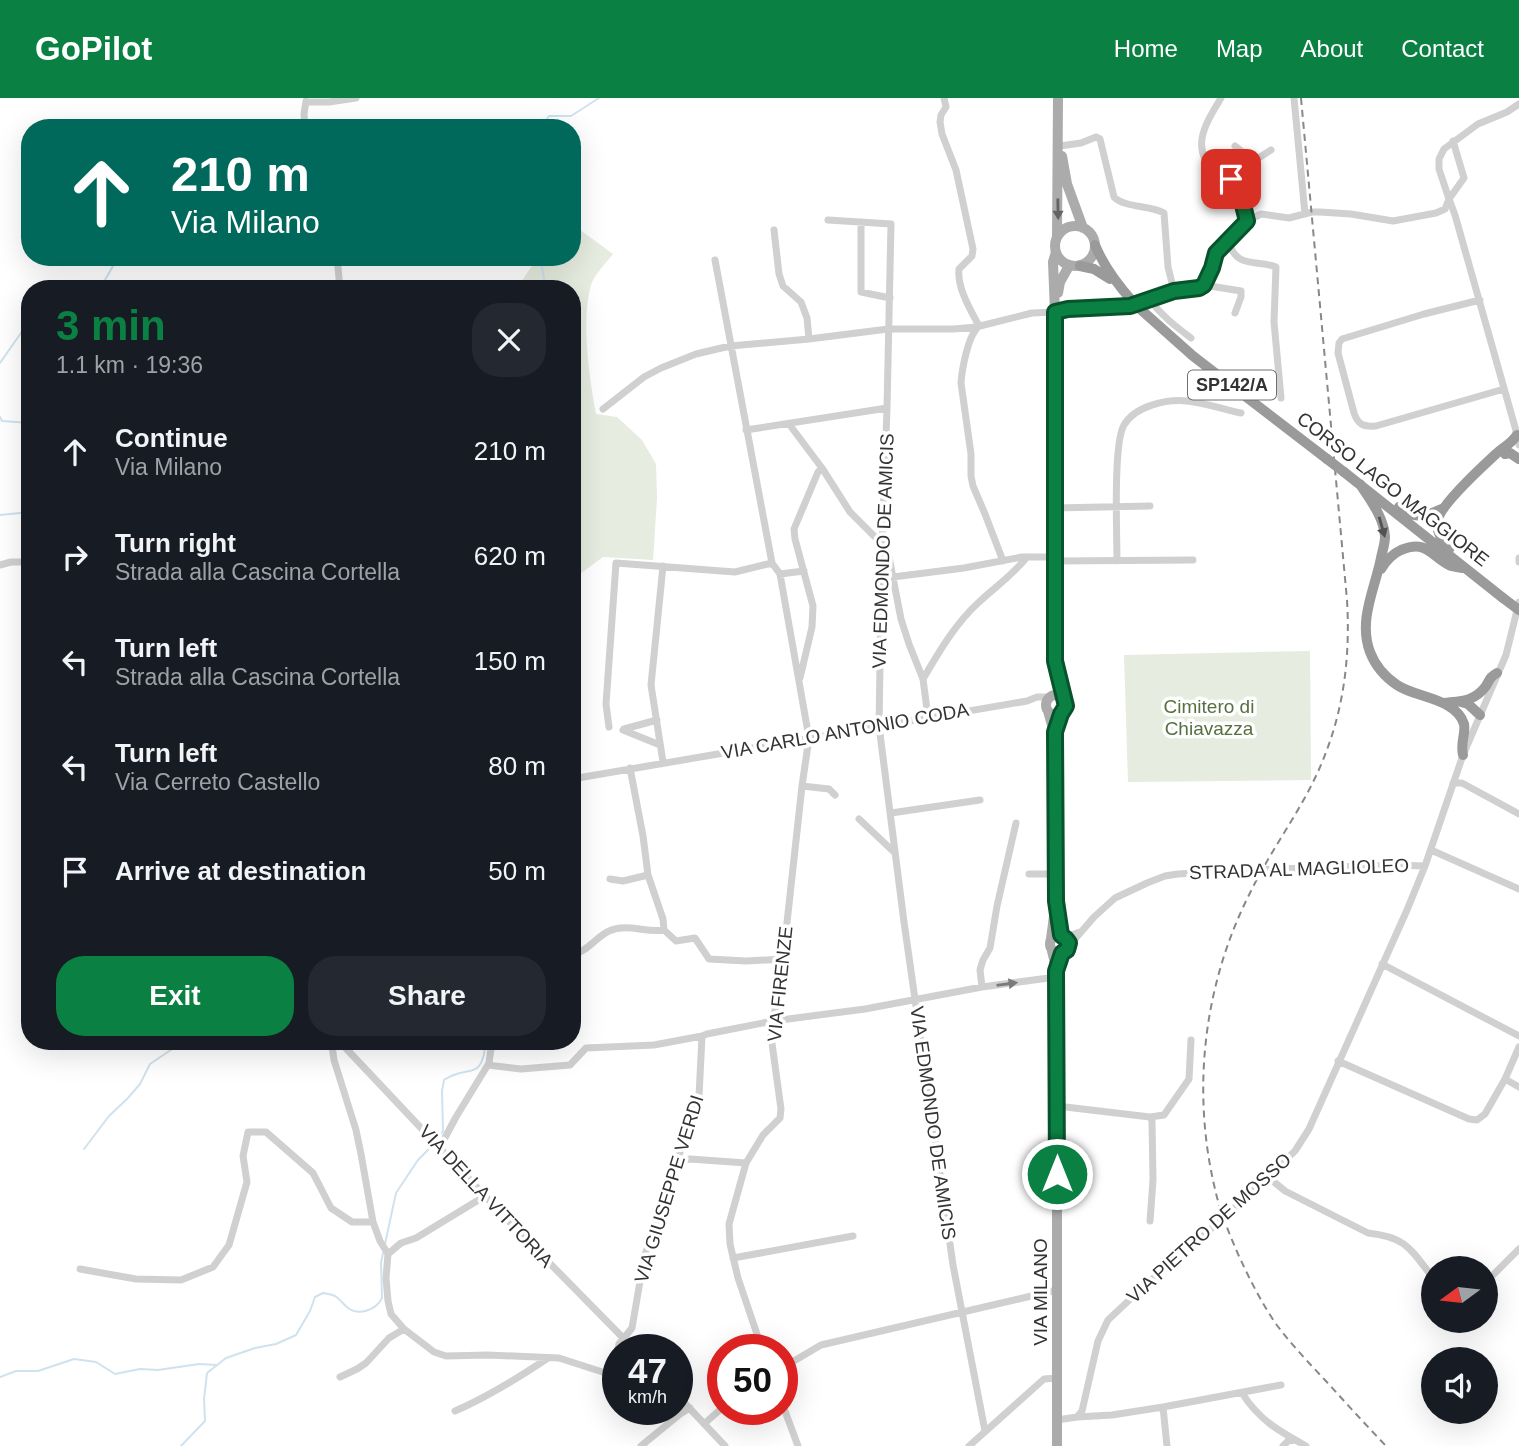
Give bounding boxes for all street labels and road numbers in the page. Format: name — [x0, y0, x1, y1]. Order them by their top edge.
road number: SP142/A — [1188, 370, 1276, 400]
street label: CORSO LAGO MAGGIORE — [1293, 408, 1493, 570]
street label: VIA EDMONDO DE AMICIS — [868, 433, 898, 669]
street label: VIA CARLO ANTONIO CODA — [720, 699, 971, 763]
street label: STRADA AL MAGLIOLEO — [1189, 855, 1409, 883]
street label: VIA FIRENZE — [763, 925, 797, 1043]
street label: VIA EDMONDO DE AMICIS — [906, 1005, 960, 1241]
street label: VIA GIUSEPPE VERDI — [630, 1093, 708, 1285]
street label: VIA DELLA VITTORIA — [415, 1121, 558, 1272]
street label: VIA PIETRO DE MOSSO — [1123, 1149, 1295, 1307]
street label: VIA MILANO — [1030, 1238, 1051, 1346]

